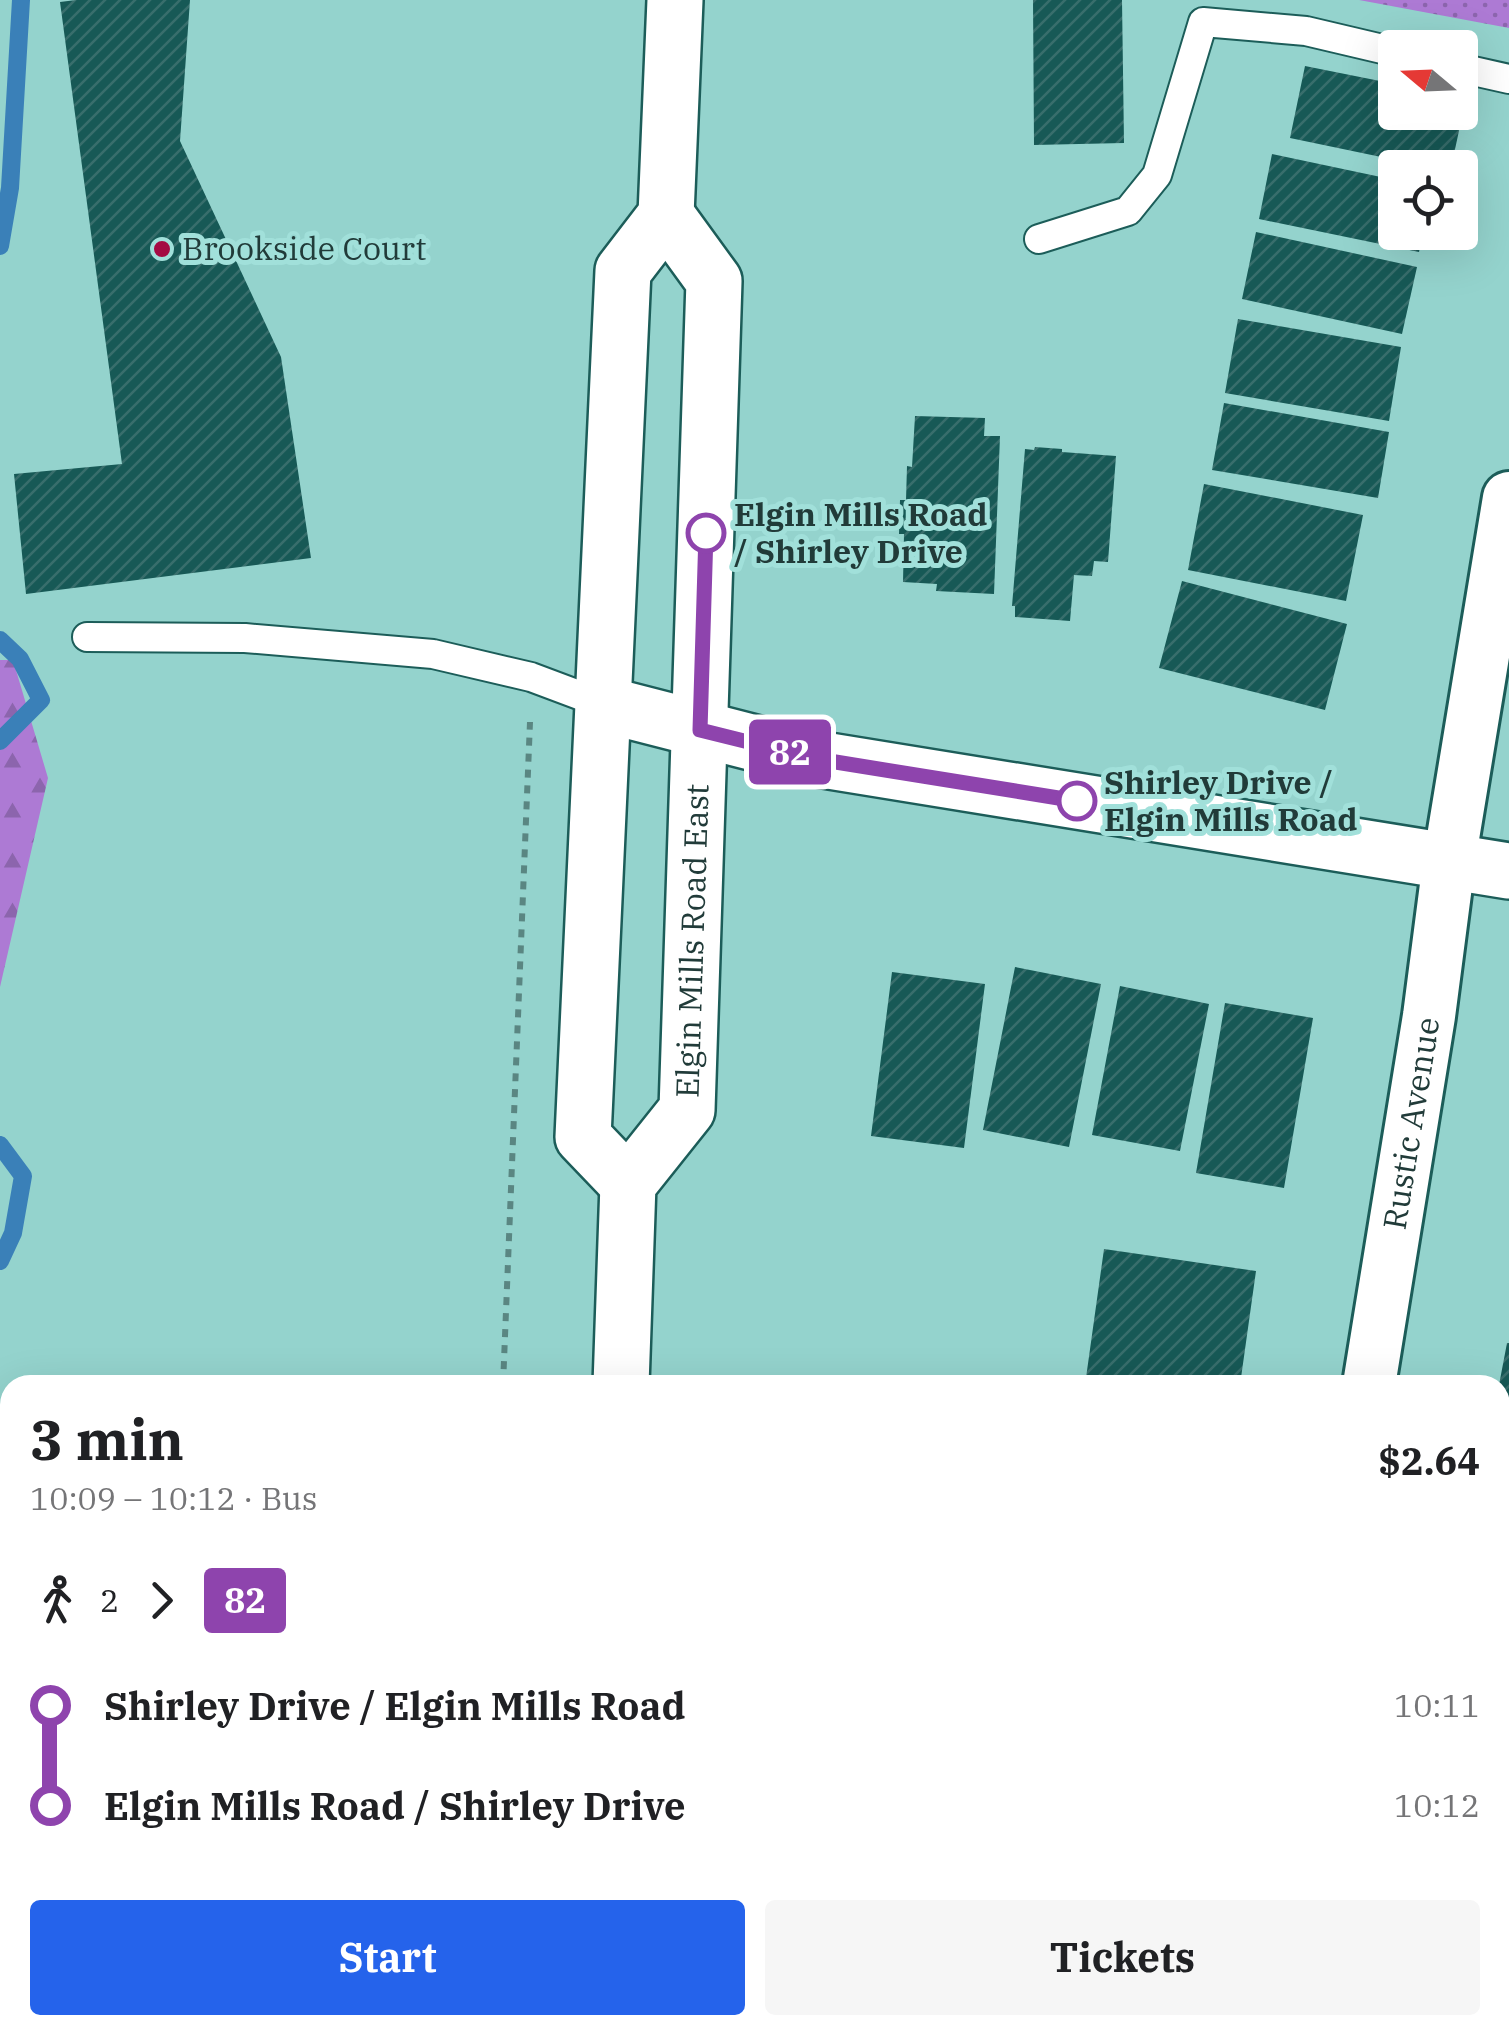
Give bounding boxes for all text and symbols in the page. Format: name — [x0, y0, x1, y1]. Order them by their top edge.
north arrow — [1378, 30, 1478, 130]
map controls — [1378, 30, 1478, 250]
button: locate — [1378, 150, 1478, 250]
place label: Brookside Court — [182, 227, 427, 269]
marker: Brookside Court — [151, 238, 173, 260]
place label: Elgin Mills Road / Shirley Drive — [734, 493, 987, 572]
marker: Elgin Mills Road / Shirley Drive — [687, 514, 725, 552]
line badge: 82 — [745, 720, 835, 784]
text: 82 — [769, 729, 811, 775]
place label: Shirley Drive / Elgin Mills Road — [1104, 761, 1357, 840]
marker: Shirley Drive / Elgin Mills Road — [1058, 782, 1096, 820]
street label: Elgin Mills Road East — [665, 783, 718, 1099]
street label: Rustic Avenue — [1373, 1014, 1448, 1232]
text: 3 min — [30, 1404, 184, 1475]
text: $2.64 — [1378, 1436, 1480, 1485]
text: 10:09 – 10:12 · Bus — [30, 1477, 317, 1519]
icon: walk — [30, 1573, 85, 1628]
icon: forward — [134, 1573, 189, 1628]
text: 82 — [224, 1577, 266, 1623]
text: 2 — [100, 1579, 119, 1621]
text: Shirley Drive / Elgin Mills Road — [104, 1681, 686, 1730]
text: 10:11 — [1394, 1684, 1480, 1726]
text: Elgin Mills Road / Shirley Drive — [104, 1781, 686, 1830]
text: 10:12 — [1394, 1784, 1480, 1826]
button: Start — [30, 1900, 745, 2015]
button: Tickets — [765, 1900, 1480, 2015]

